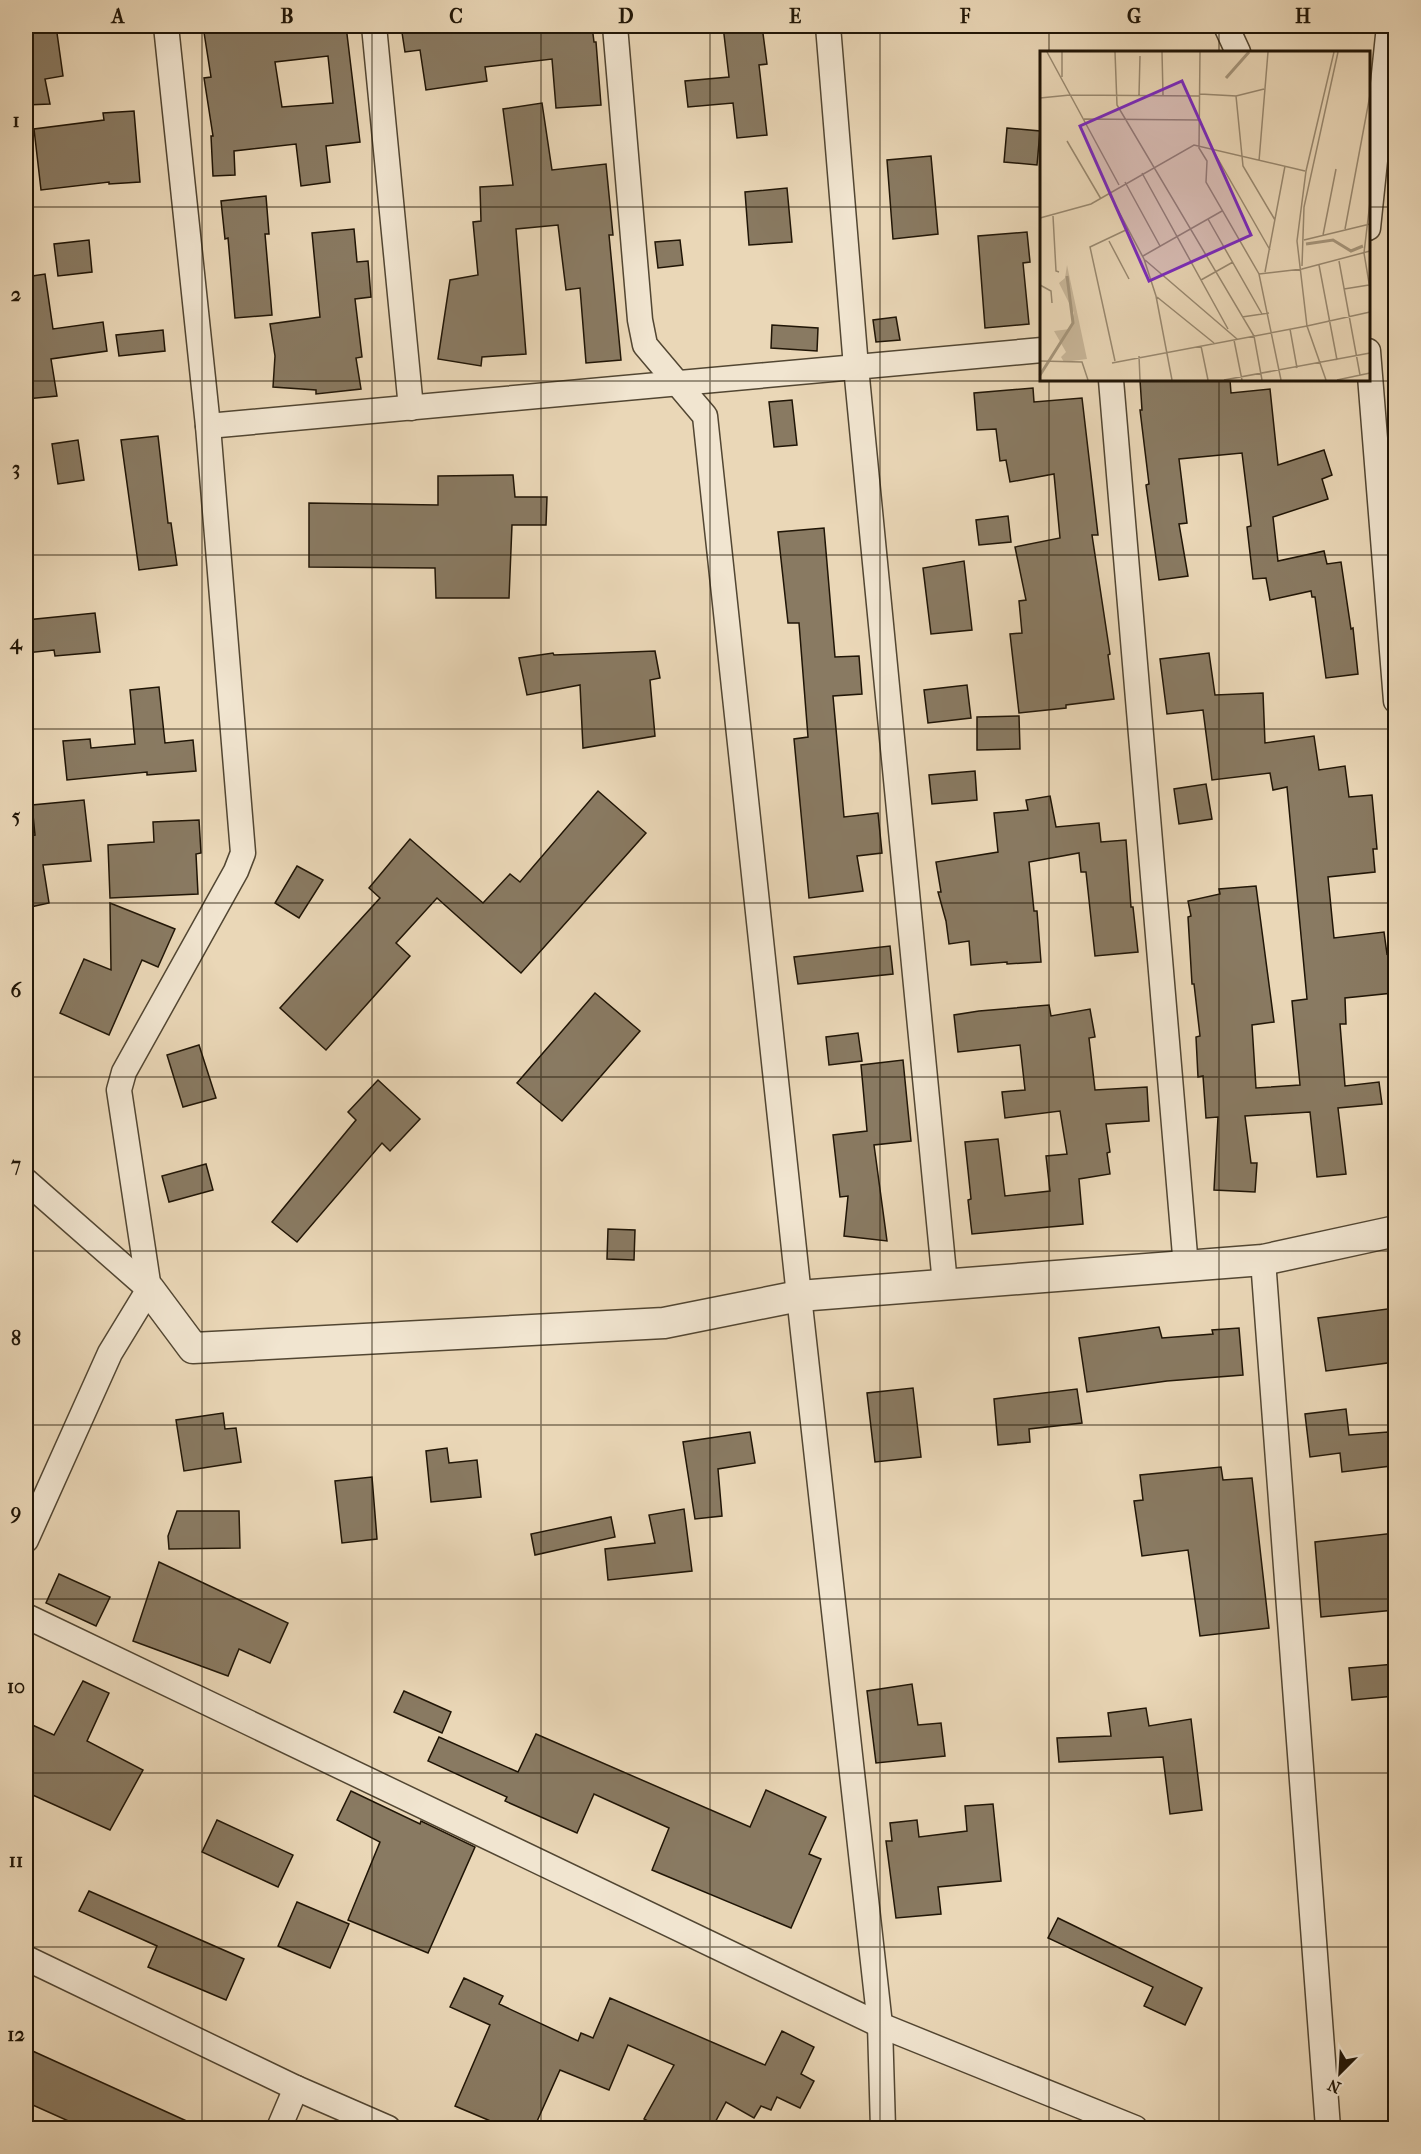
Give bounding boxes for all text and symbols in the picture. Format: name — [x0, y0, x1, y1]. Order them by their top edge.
text: A — [110, 5, 126, 28]
text: B — [280, 5, 294, 28]
text: C — [449, 5, 463, 28]
text: D — [618, 5, 634, 28]
text: E — [789, 5, 801, 28]
text: F — [959, 5, 971, 28]
text: G — [1127, 5, 1141, 28]
text: H — [1295, 5, 1311, 28]
inset map — [1040, 51, 1370, 381]
text: 1 — [12, 109, 20, 132]
text: 2 — [11, 283, 21, 306]
text: 3 — [12, 457, 20, 480]
text: 4 — [9, 631, 23, 655]
text: 5 — [12, 805, 21, 828]
text: 6 — [11, 979, 23, 1002]
text: 7 — [10, 1153, 21, 1176]
text: 8 — [11, 1327, 21, 1350]
text: 9 — [10, 1501, 21, 1524]
text: 10 — [7, 1675, 25, 1698]
text: 11 — [9, 1849, 23, 1872]
text: 12 — [7, 2023, 25, 2046]
north arrow — [1310, 2043, 1370, 2103]
text: N — [1324, 2075, 1344, 2097]

